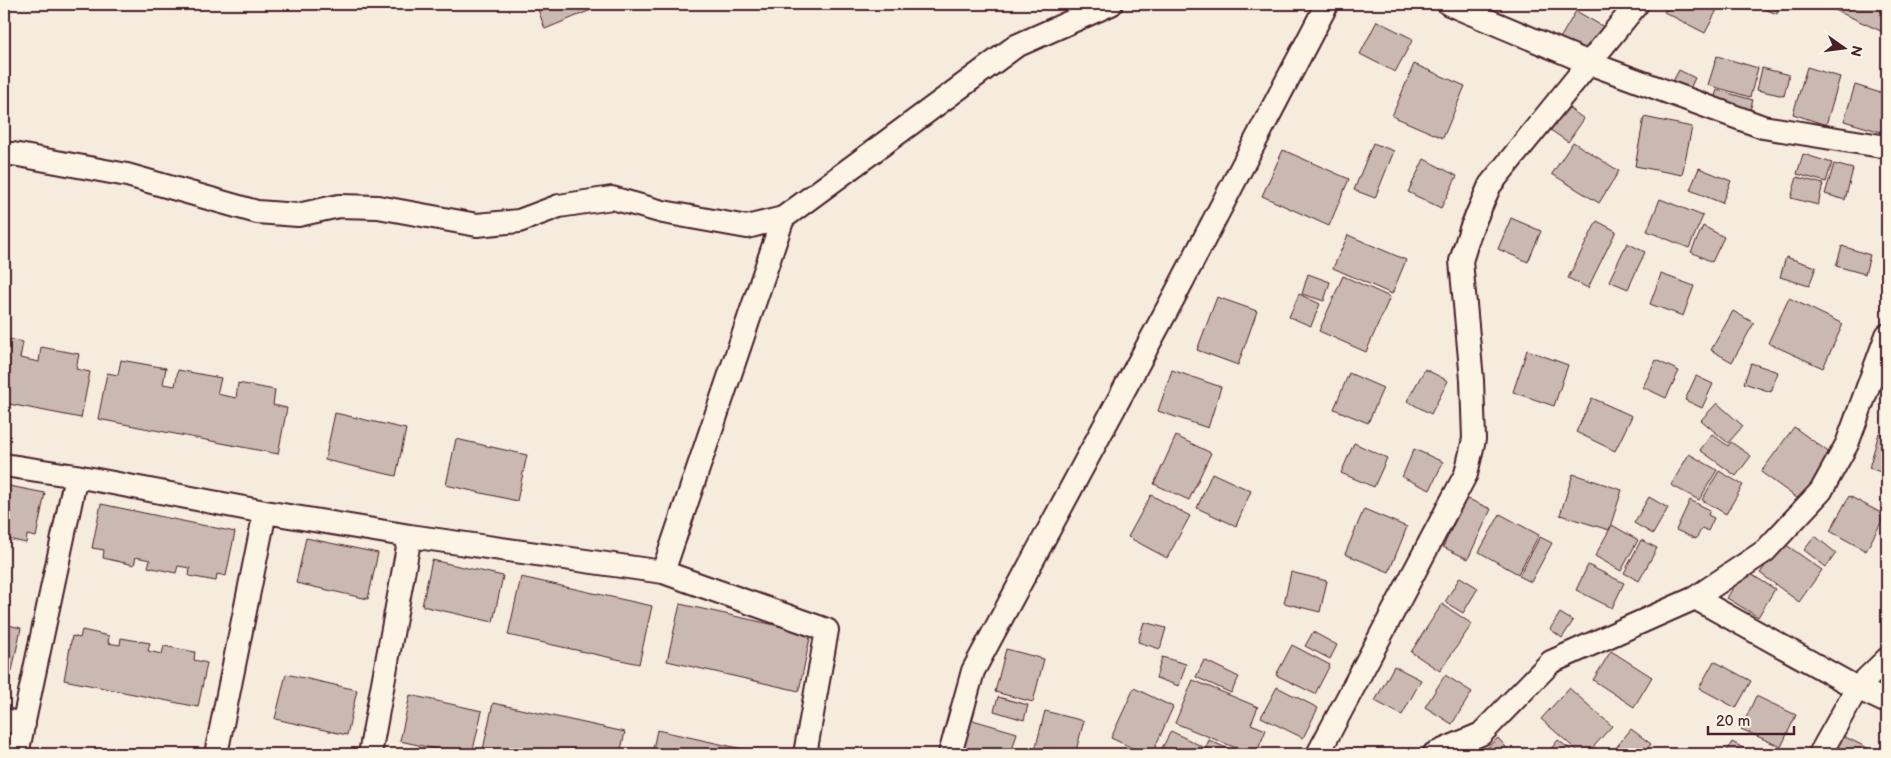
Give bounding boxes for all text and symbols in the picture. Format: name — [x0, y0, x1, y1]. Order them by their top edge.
north arrow — [1818, 22, 1868, 72]
text: N — [1847, 44, 1866, 58]
scale bar — [1708, 703, 1795, 735]
text: 20 m — [1716, 712, 1750, 731]

